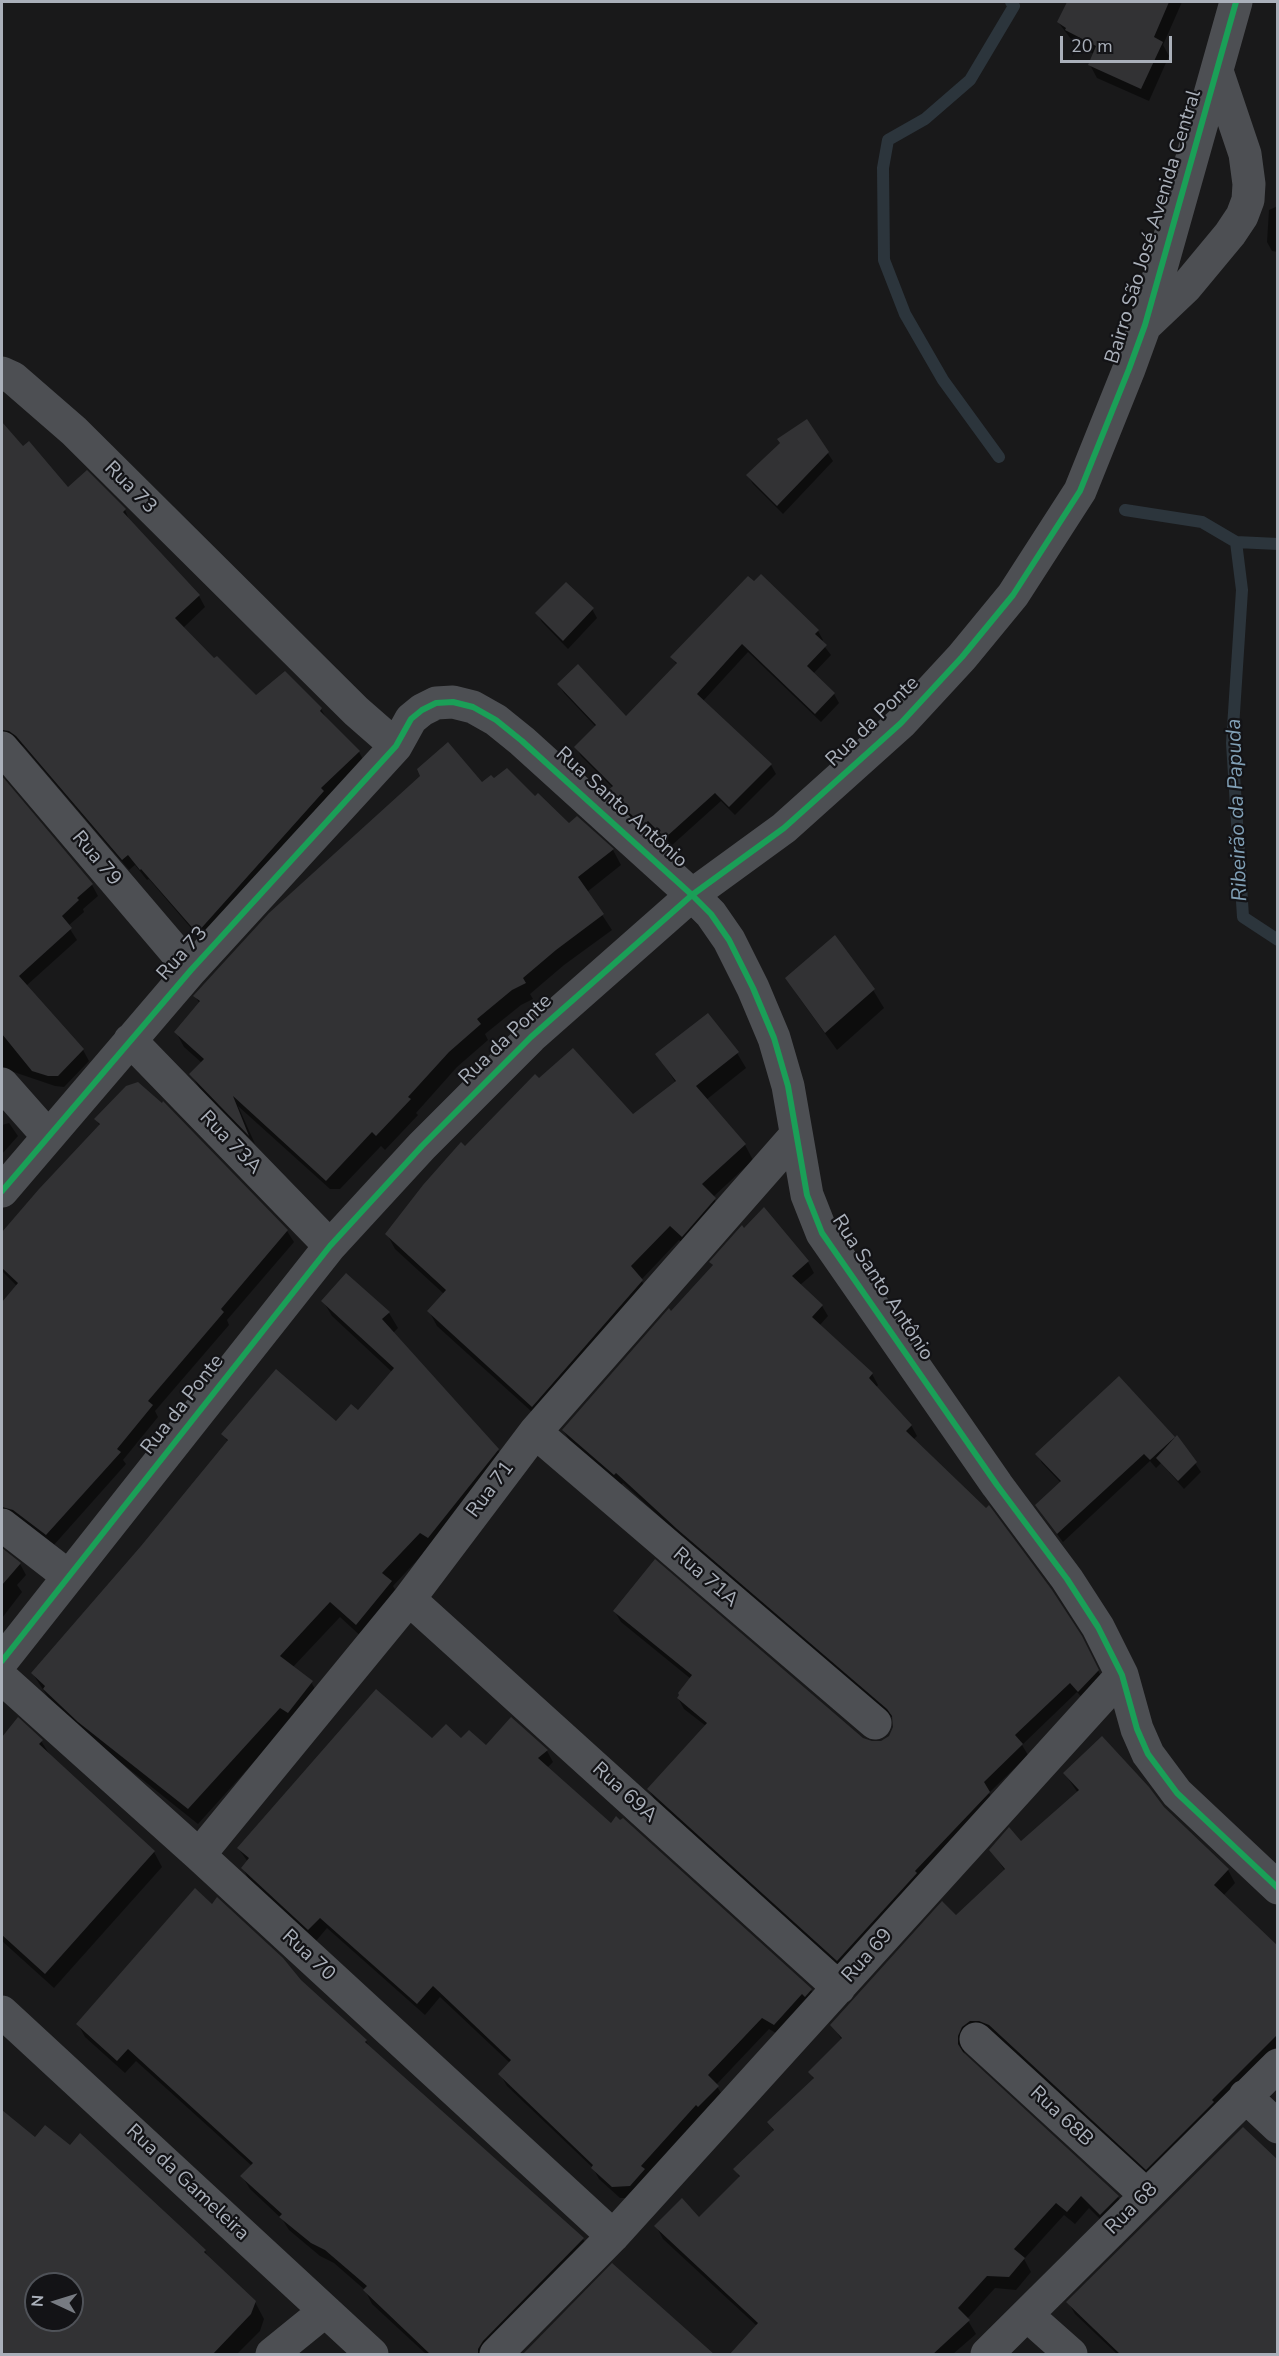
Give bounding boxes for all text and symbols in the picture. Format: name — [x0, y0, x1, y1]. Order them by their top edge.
scale bar — [1063, 24, 1176, 62]
text: 20 m — [1071, 34, 1113, 58]
street label: Bairro São José Avenida Central — [1101, 87, 1207, 367]
street label: Rua 73 — [99, 457, 161, 519]
street label: Rua da Ponte — [822, 672, 924, 772]
water label: Ribeirão da Papuda — [1222, 718, 1254, 902]
street label: Rua Santo Antônio — [550, 743, 692, 873]
street label: Rua 79 — [66, 827, 126, 891]
street label: Rua 73 — [153, 922, 213, 986]
street label: Rua da Ponte — [455, 990, 557, 1090]
street label: Rua 73A — [194, 1106, 266, 1180]
street label: Rua Santo Antônio — [826, 1211, 938, 1365]
street label: Rua da Ponte — [137, 1350, 229, 1460]
street label: Rua 71 — [462, 1457, 520, 1523]
street label: Rua 71A — [667, 1543, 743, 1613]
street label: Rua 69A — [587, 1758, 661, 1828]
street label: Rua 69 — [838, 1924, 898, 1988]
street label: Rua 70 — [276, 1925, 340, 1987]
street label: Rua 68B — [1024, 2082, 1098, 2152]
street label: Rua da Gameleira — [121, 2120, 253, 2246]
street label: Rua 68 — [1101, 2178, 1163, 2240]
north arrow — [24, 2272, 84, 2332]
text: N — [27, 2294, 49, 2308]

